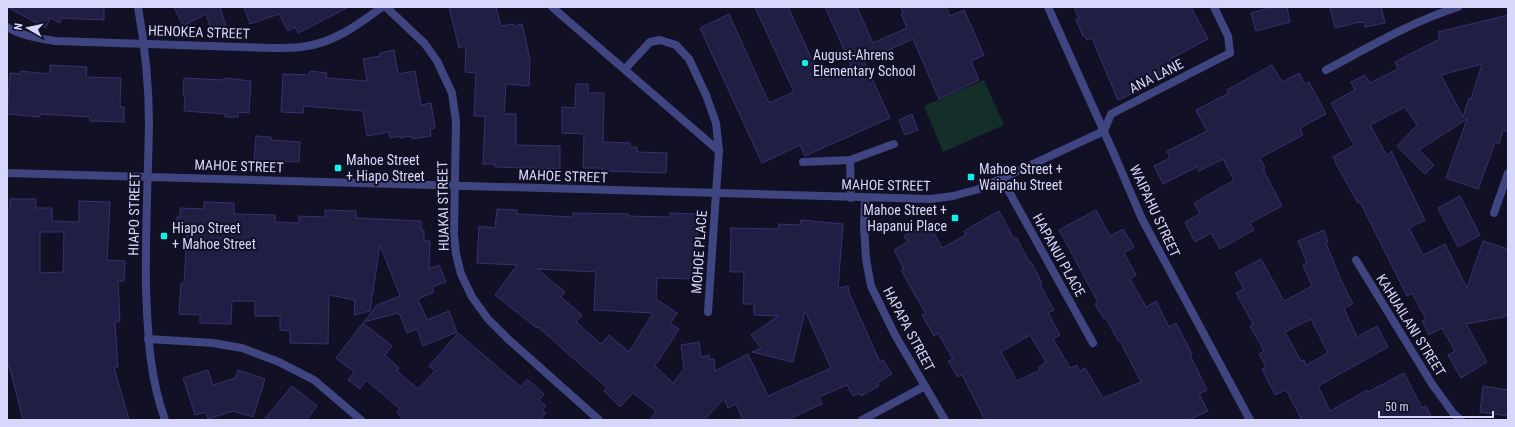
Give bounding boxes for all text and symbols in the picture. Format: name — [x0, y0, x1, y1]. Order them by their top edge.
north arrow — [8, 8, 48, 48]
text: N — [12, 22, 26, 31]
street label: HENOKEA STREET — [148, 22, 250, 42]
place label: August-Ahrens Elementary School — [813, 47, 916, 79]
street label: ANA LANE — [1126, 56, 1186, 96]
marker: August-Ahrens Elementary School — [800, 58, 810, 68]
place label: Mahoe Street + Hiapo Street — [346, 152, 425, 184]
street label: MAHOE STREET — [194, 156, 284, 176]
street label: HUAKAI STREET — [434, 161, 452, 251]
place label: Mahoe Street + Waipahu Street — [979, 161, 1063, 193]
street label: WAIPAHU STREET — [1127, 162, 1183, 260]
marker: Mahoe Street + Hiapo Street — [333, 163, 343, 173]
street label: MAHOE STREET — [518, 166, 608, 186]
street label: HIAPO STREET — [125, 172, 143, 256]
marker: Mahoe Street + Waipahu Street — [966, 172, 976, 182]
street label: MAHOE STREET — [841, 176, 931, 194]
place label: Mahoe Street + Hapanui Place — [863, 202, 947, 234]
street label: MOHOE PLACE — [688, 210, 710, 294]
street label: HAPANUI PLACE — [1030, 211, 1088, 299]
marker: Mahoe Street + Hapanui Place — [950, 213, 960, 223]
place label: Hiapo Street + Mahoe Street — [172, 220, 256, 252]
marker: Hiapo Street + Mahoe Street — [159, 231, 169, 241]
street label: KAHUAILANI STREET — [1373, 271, 1449, 379]
street label: HAPAPA STREET — [880, 284, 938, 374]
scale bar — [1379, 393, 1493, 419]
text: 50 m — [1385, 400, 1409, 414]

